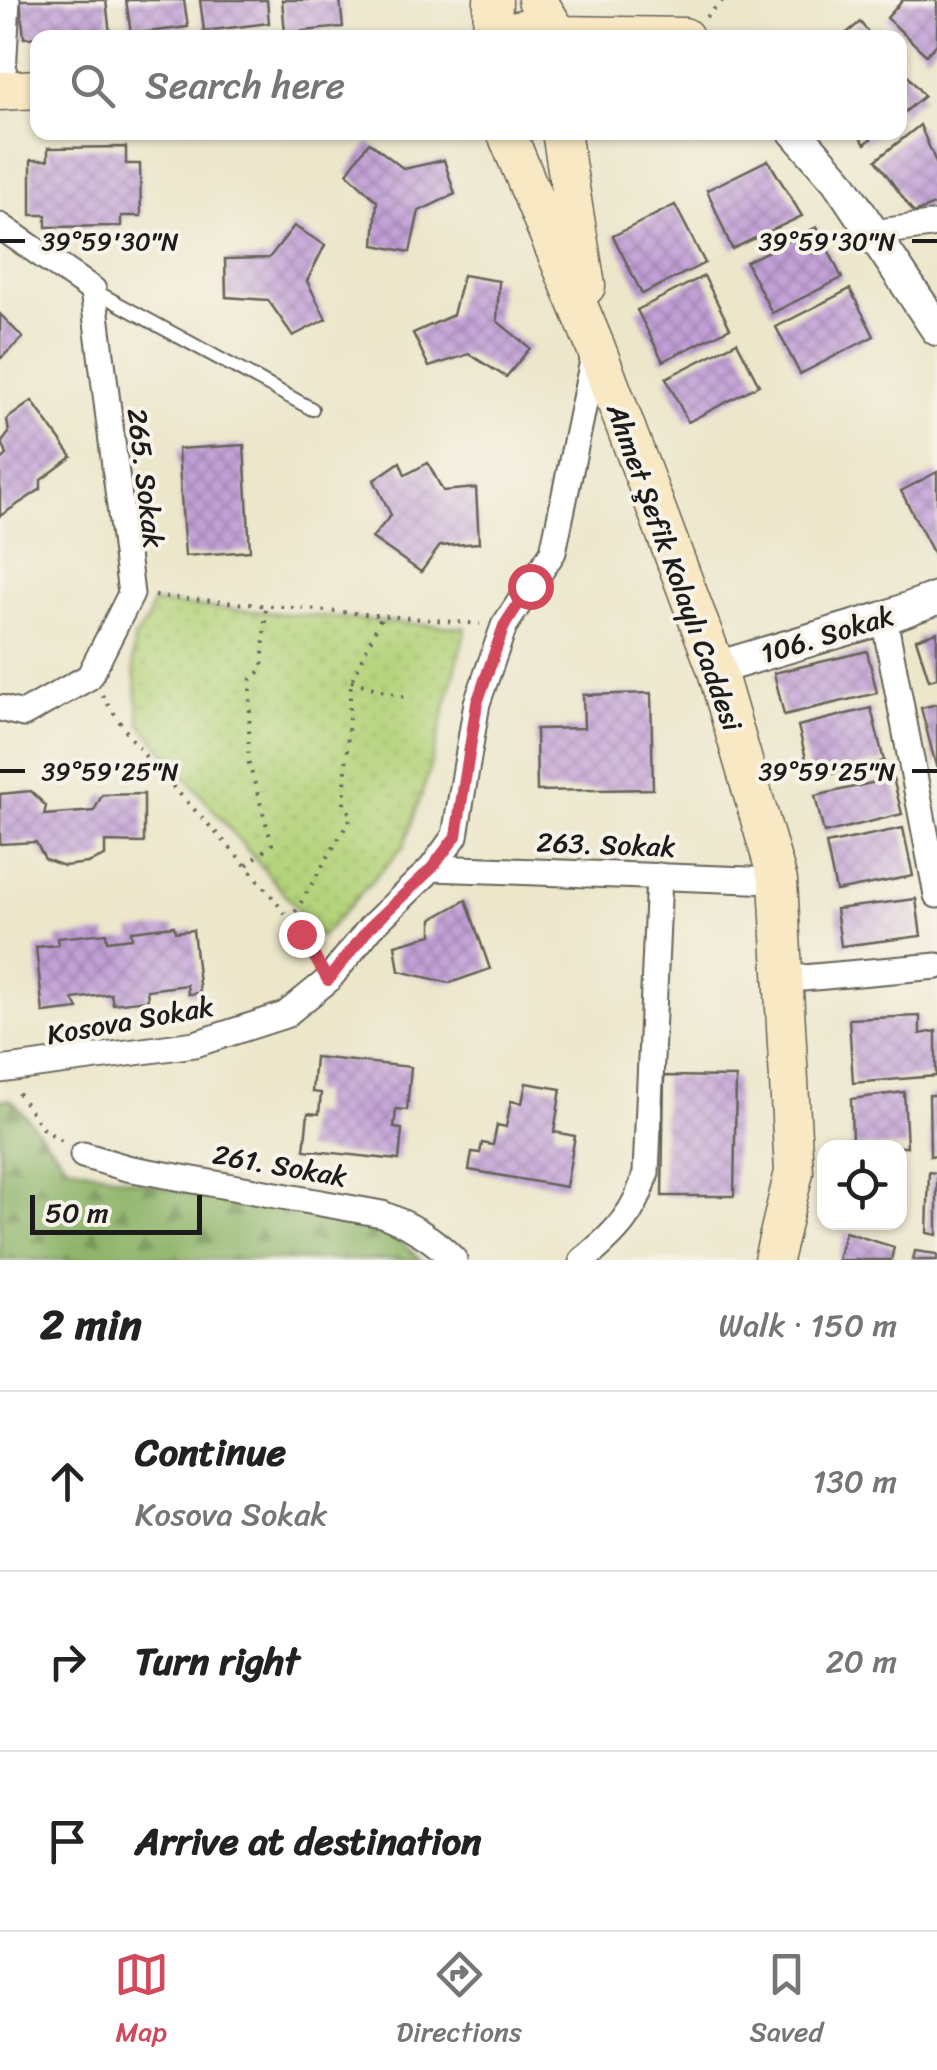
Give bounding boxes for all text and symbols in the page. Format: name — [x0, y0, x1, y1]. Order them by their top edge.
search box — [30, 30, 907, 140]
text: Search here — [145, 52, 345, 119]
icon: search — [65, 58, 120, 113]
text: 39°59'30"N — [42, 219, 179, 264]
text: 39°59'30"N — [759, 219, 896, 264]
street label: Ahmet Şefik Kolaylı Caddesi — [592, 395, 757, 739]
street label: 265. Sokak — [113, 405, 178, 551]
route start — [508, 564, 554, 610]
street label: 106. Sokak — [754, 591, 900, 678]
text: 39°59'25"N — [41, 749, 179, 794]
text: 39°59'25"N — [758, 749, 896, 794]
street label: 263. Sokak — [536, 818, 676, 871]
route end — [279, 912, 325, 958]
street label: Kosova Sokak — [43, 982, 217, 1059]
street label: 261. Sokak — [209, 1130, 351, 1201]
map controls — [817, 1140, 907, 1230]
button: locate — [817, 1140, 907, 1230]
text: 50 m — [45, 1188, 109, 1237]
scale bar — [30, 1190, 202, 1234]
text: 2 min — [40, 1288, 142, 1362]
text: Walk · 150 m — [719, 1297, 897, 1354]
text: Continue — [135, 1419, 286, 1486]
text: 130 m — [813, 1453, 897, 1510]
icon: ahead — [40, 1454, 95, 1509]
text: Kosova Sokak — [135, 1486, 327, 1543]
text: Turn right — [135, 1628, 300, 1695]
text: 20 m — [825, 1633, 897, 1690]
icon: right — [40, 1634, 95, 1689]
text: Arrive at destination — [135, 1808, 482, 1875]
icon: arrive — [40, 1814, 95, 1869]
tab: Map — [114, 1947, 169, 2056]
tab: Directions — [396, 1947, 522, 2056]
tab: Saved — [749, 1947, 823, 2056]

